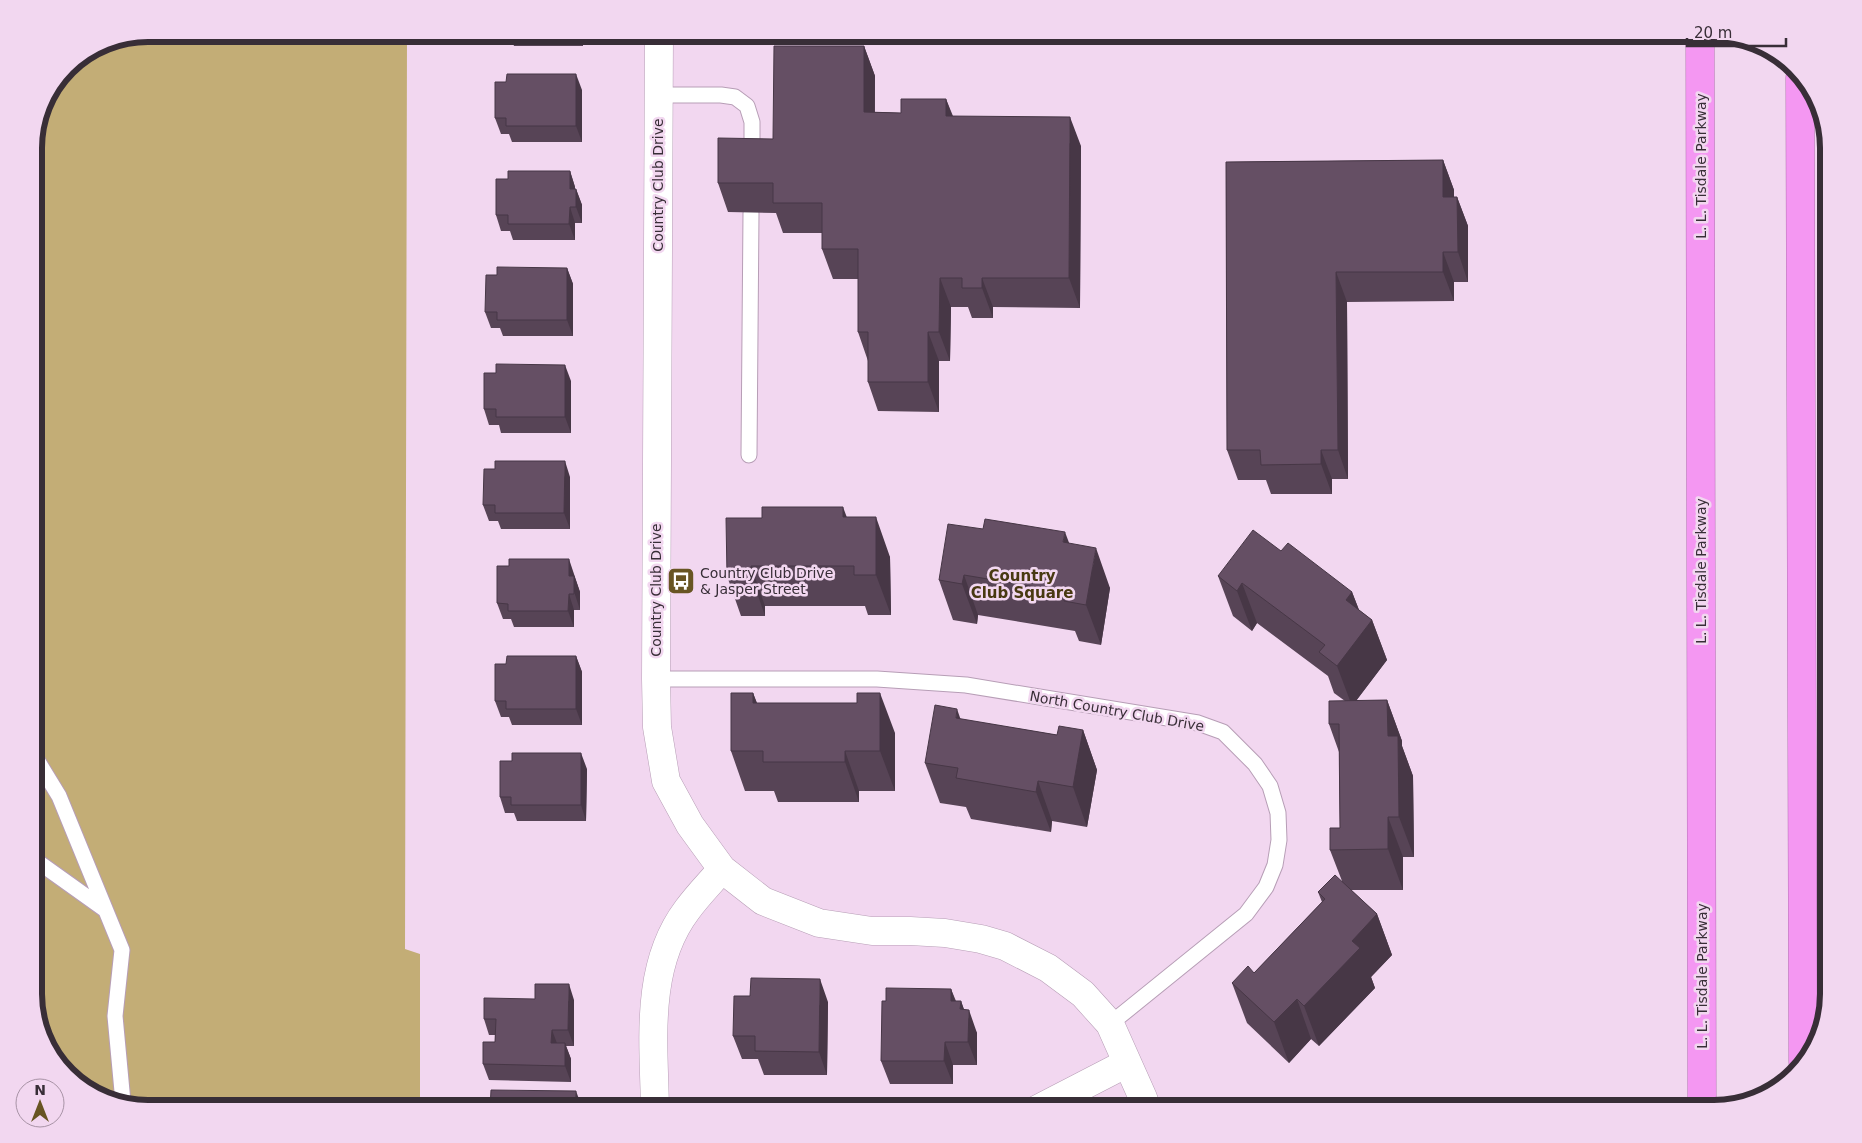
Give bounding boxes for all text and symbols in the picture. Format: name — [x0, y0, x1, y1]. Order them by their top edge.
scale bar — [1687, 15, 1786, 47]
text: 20 m — [1694, 24, 1732, 42]
street label: L. L. Tisdale Parkway — [1693, 93, 1709, 239]
street label: Country Club Drive — [650, 118, 666, 252]
street label: L. L. Tisdale Parkway — [1693, 498, 1709, 644]
street label: Country Club Drive — [648, 523, 664, 657]
place label: Country Club Drive & Jasper Street — [700, 565, 833, 597]
bus stop icon: Country Club Drive & Jasper Street — [666, 566, 696, 596]
district label: Country Club Square — [971, 567, 1073, 602]
street label: North Country Club Drive — [1029, 688, 1205, 734]
street label: L. L. Tisdale Parkway — [1694, 903, 1710, 1049]
north arrow — [15, 1078, 65, 1128]
text: N — [34, 1082, 46, 1098]

